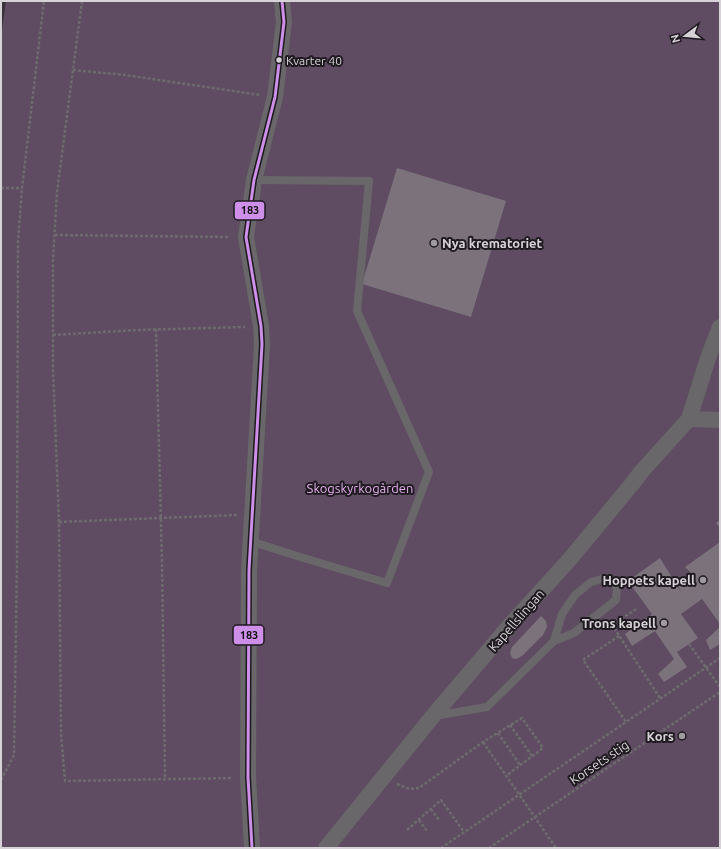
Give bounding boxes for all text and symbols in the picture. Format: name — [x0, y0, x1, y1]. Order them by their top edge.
north arrow — [665, 16, 705, 56]
text: N — [668, 33, 682, 44]
place label: Kvarter 40 — [286, 54, 342, 67]
marker: Kvarter 40 — [274, 55, 284, 65]
line badge: 183 — [234, 201, 265, 220]
text: 183 — [241, 204, 259, 216]
place label: Nya krematoriet — [442, 236, 543, 250]
marker: Nya krematoriet — [429, 238, 439, 248]
park label: Skogskyrkogården — [307, 481, 413, 495]
place label: Hoppets kapell — [602, 573, 695, 587]
marker: Hoppets kapell — [698, 575, 708, 585]
street label: Kapellslingan — [485, 586, 547, 654]
place label: Trons kapell — [582, 616, 656, 630]
marker: Trons kapell — [659, 618, 669, 628]
line badge: 183 — [233, 625, 264, 645]
text: 183 — [240, 629, 258, 641]
place label: Kors — [646, 729, 674, 743]
marker: Kors — [677, 731, 687, 741]
street label: Korsets stig — [567, 737, 631, 787]

